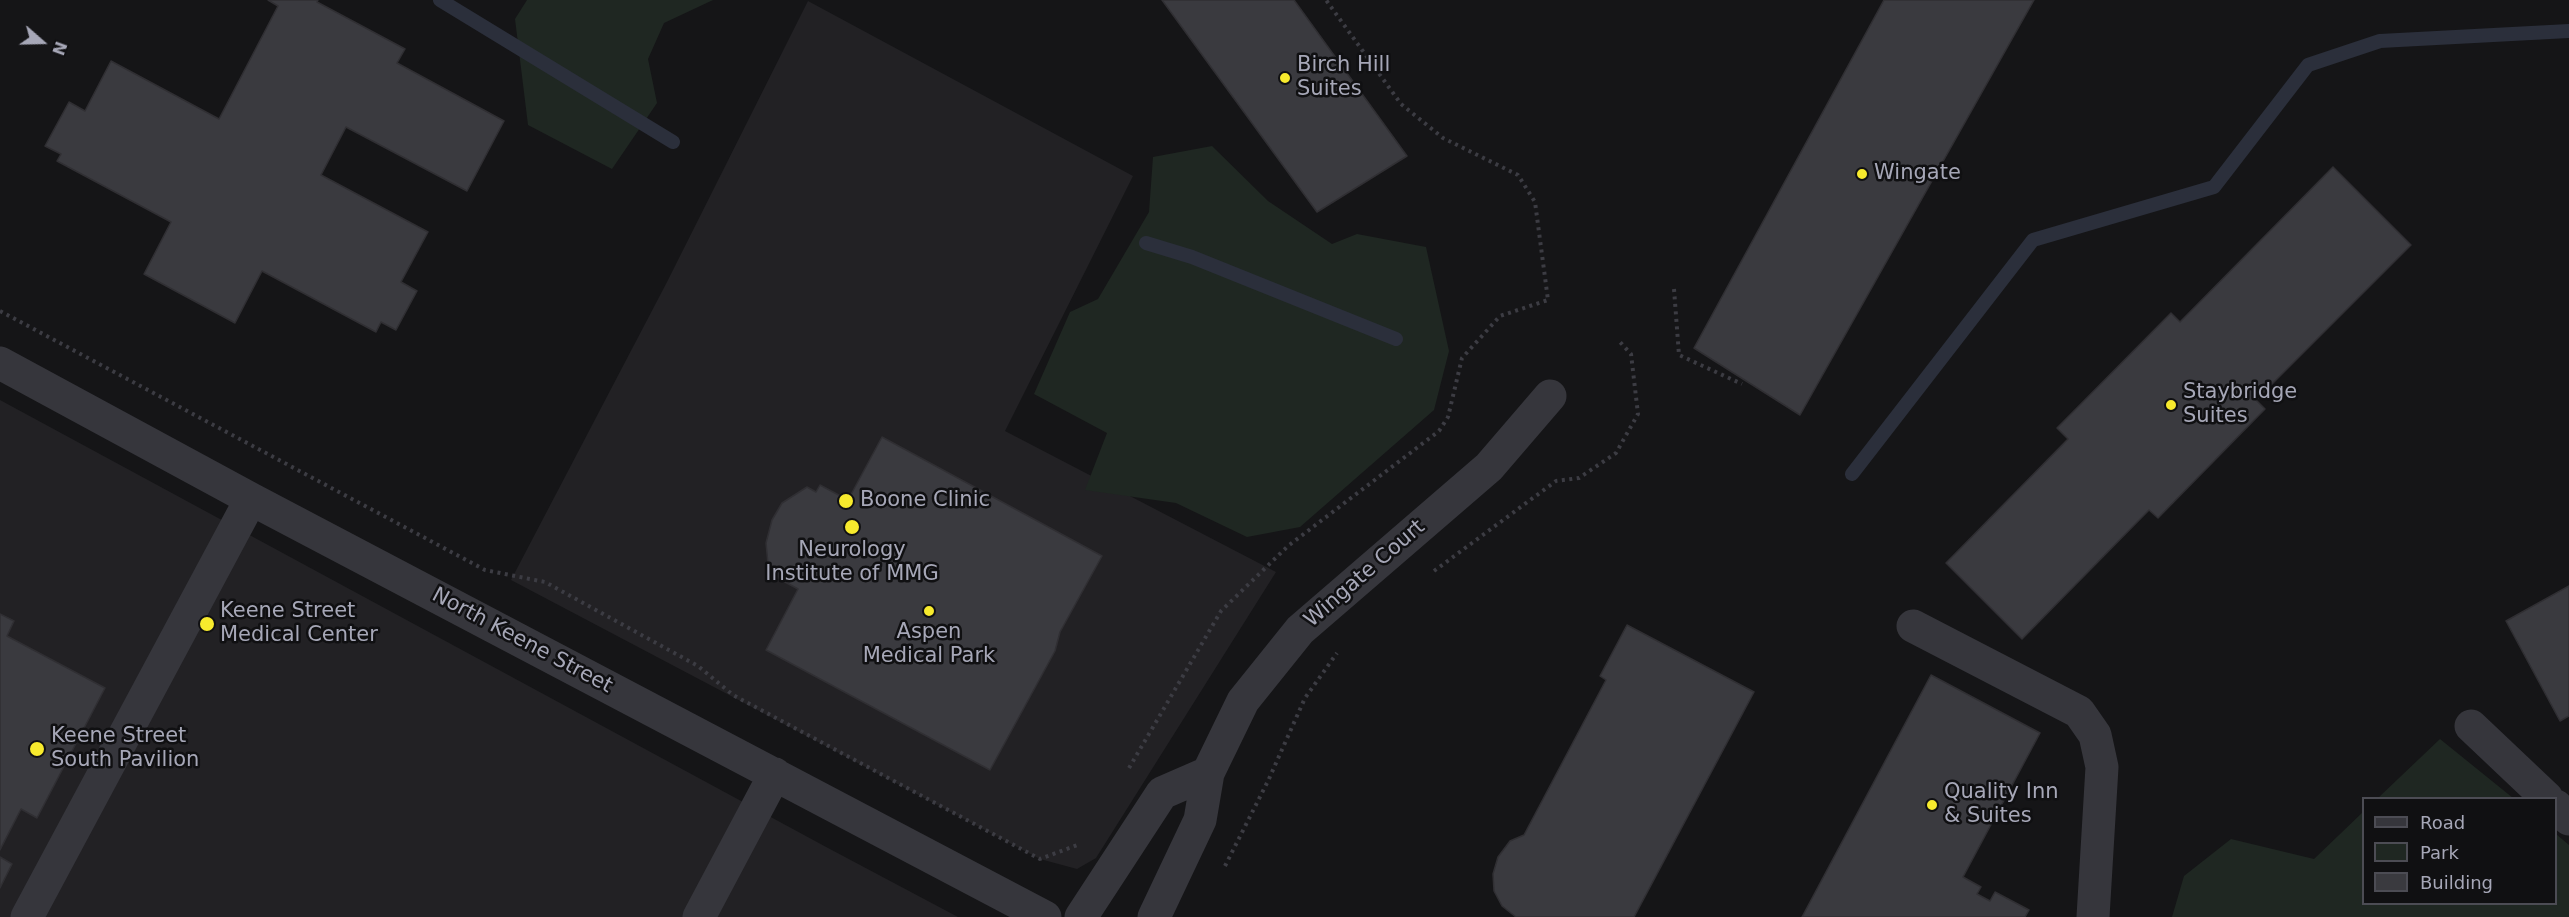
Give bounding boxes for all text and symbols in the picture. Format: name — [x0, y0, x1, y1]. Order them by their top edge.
north arrow — [12, 12, 72, 72]
text: N — [48, 39, 71, 58]
place label: Birch Hill Suites — [1297, 53, 1390, 103]
marker: Birch Hill Suites — [1278, 71, 1292, 85]
place label: Wingate — [1874, 161, 1961, 187]
marker: Wingate — [1855, 167, 1869, 181]
place label: Staybridge Suites — [2183, 380, 2297, 430]
marker: Staybridge Suites — [2164, 398, 2178, 412]
place label: Boone Clinic — [860, 488, 990, 514]
marker: Boone Clinic — [837, 492, 855, 510]
street label: Wingate Court — [1300, 515, 1430, 633]
marker: Neurology Institute of MMG — [843, 518, 861, 536]
place label: Neurology Institute of MMG — [765, 538, 939, 588]
street label: North Keene Street — [427, 583, 617, 699]
place label: Keene Street Medical Center — [220, 599, 378, 649]
marker: Aspen Medical Park — [922, 604, 936, 618]
marker: Keene Street Medical Center — [198, 615, 216, 633]
place label: Aspen Medical Park — [863, 620, 995, 670]
place label: Keene Street South Pavilion — [51, 724, 199, 774]
marker: Keene Street South Pavilion — [28, 740, 46, 758]
place label: Quality Inn & Suites — [1944, 780, 2059, 830]
legend — [2362, 797, 2557, 905]
marker: Quality Inn & Suites — [1925, 798, 1939, 812]
text: Road — [2420, 812, 2465, 833]
text: Park — [2420, 842, 2459, 863]
text: Building — [2420, 872, 2493, 893]

